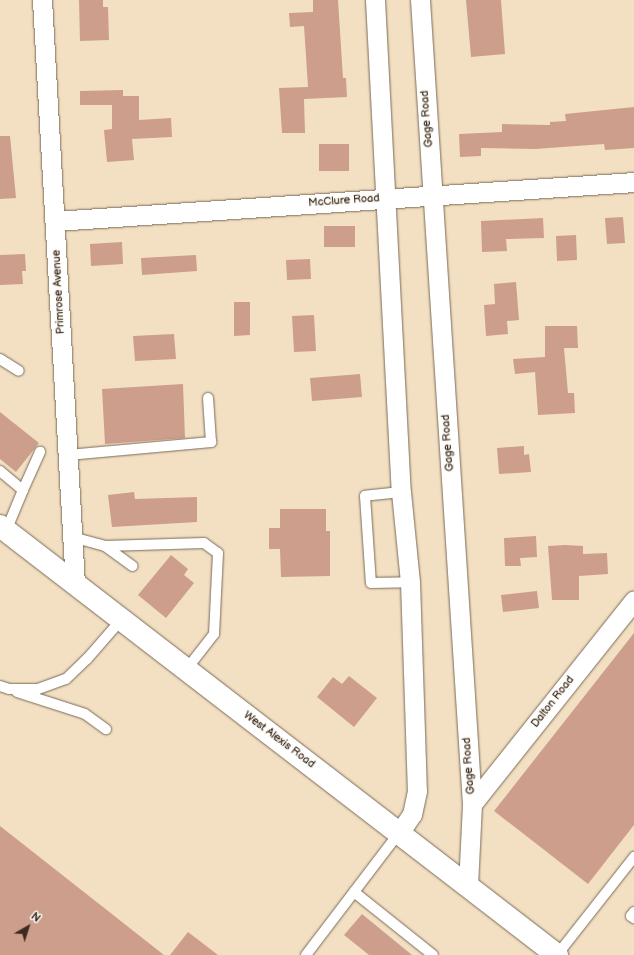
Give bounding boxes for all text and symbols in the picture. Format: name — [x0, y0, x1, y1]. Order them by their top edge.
street label: Gage Road — [418, 90, 436, 148]
street label: McClure Road — [308, 192, 380, 210]
street label: Primrose Avenue — [50, 250, 68, 334]
street label: Gage Road — [439, 414, 457, 472]
street label: Dalton Road — [529, 674, 577, 730]
street label: West Alexis Road — [241, 709, 317, 771]
street label: Gage Road — [460, 737, 478, 795]
north arrow — [8, 907, 48, 947]
text: N — [29, 910, 43, 925]

